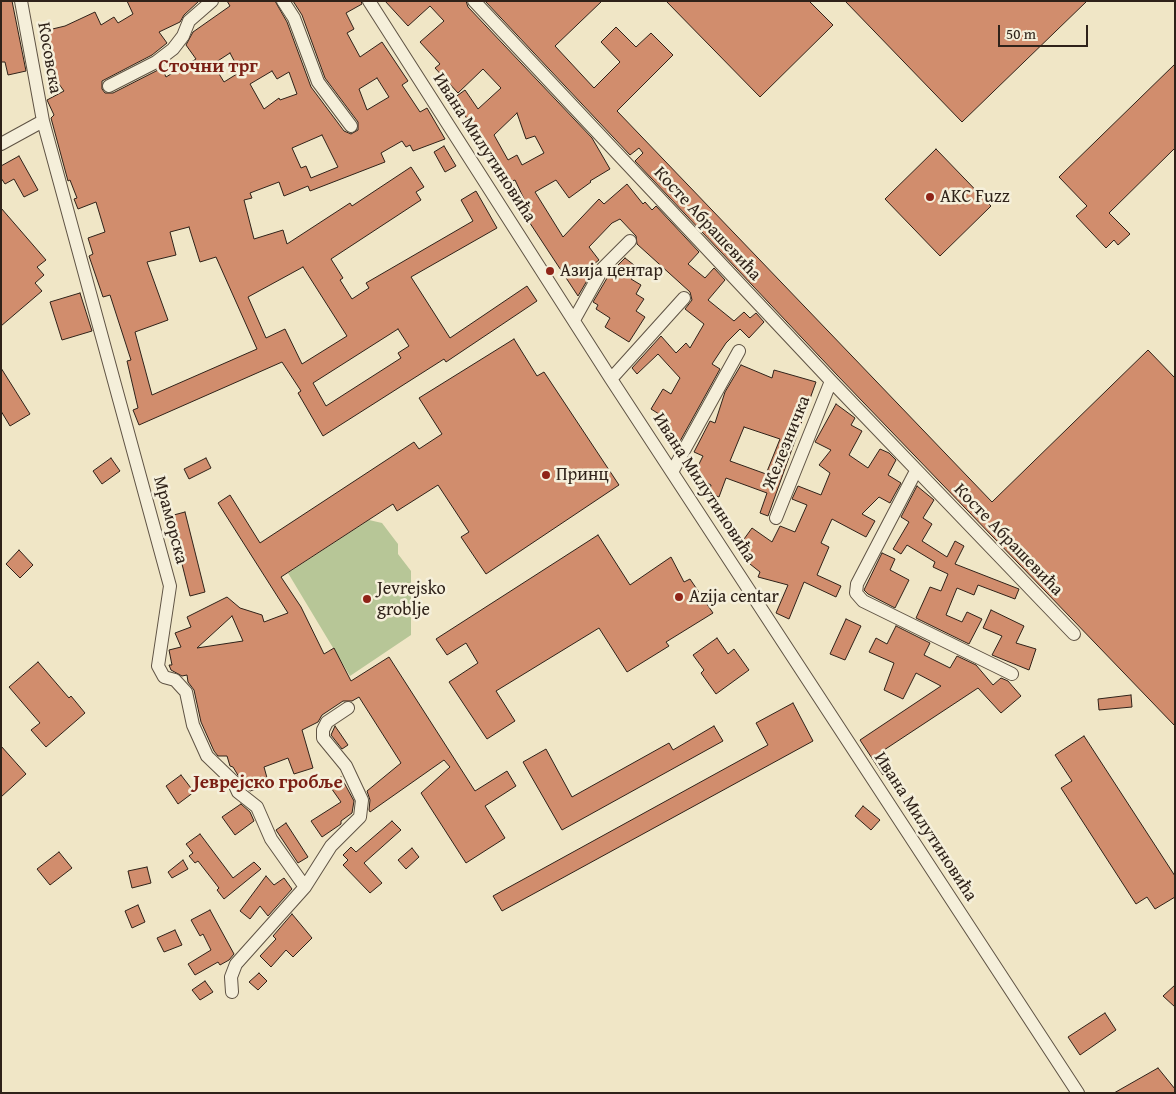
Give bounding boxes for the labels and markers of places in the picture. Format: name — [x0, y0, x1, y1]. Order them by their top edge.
place label: AKC Fuzz — [940, 186, 1010, 208]
marker: AKC Fuzz — [924, 191, 936, 203]
place label: Азија центар — [560, 260, 663, 282]
marker: Азија центар — [544, 265, 556, 277]
place label: Принц — [556, 464, 609, 486]
marker: Принц — [540, 469, 552, 481]
place label: Jevrejsko groblje — [377, 578, 446, 620]
place label: Azija centar — [689, 586, 779, 608]
marker: Azija centar — [673, 591, 685, 603]
marker: Jevrejsko groblje — [361, 593, 373, 605]

